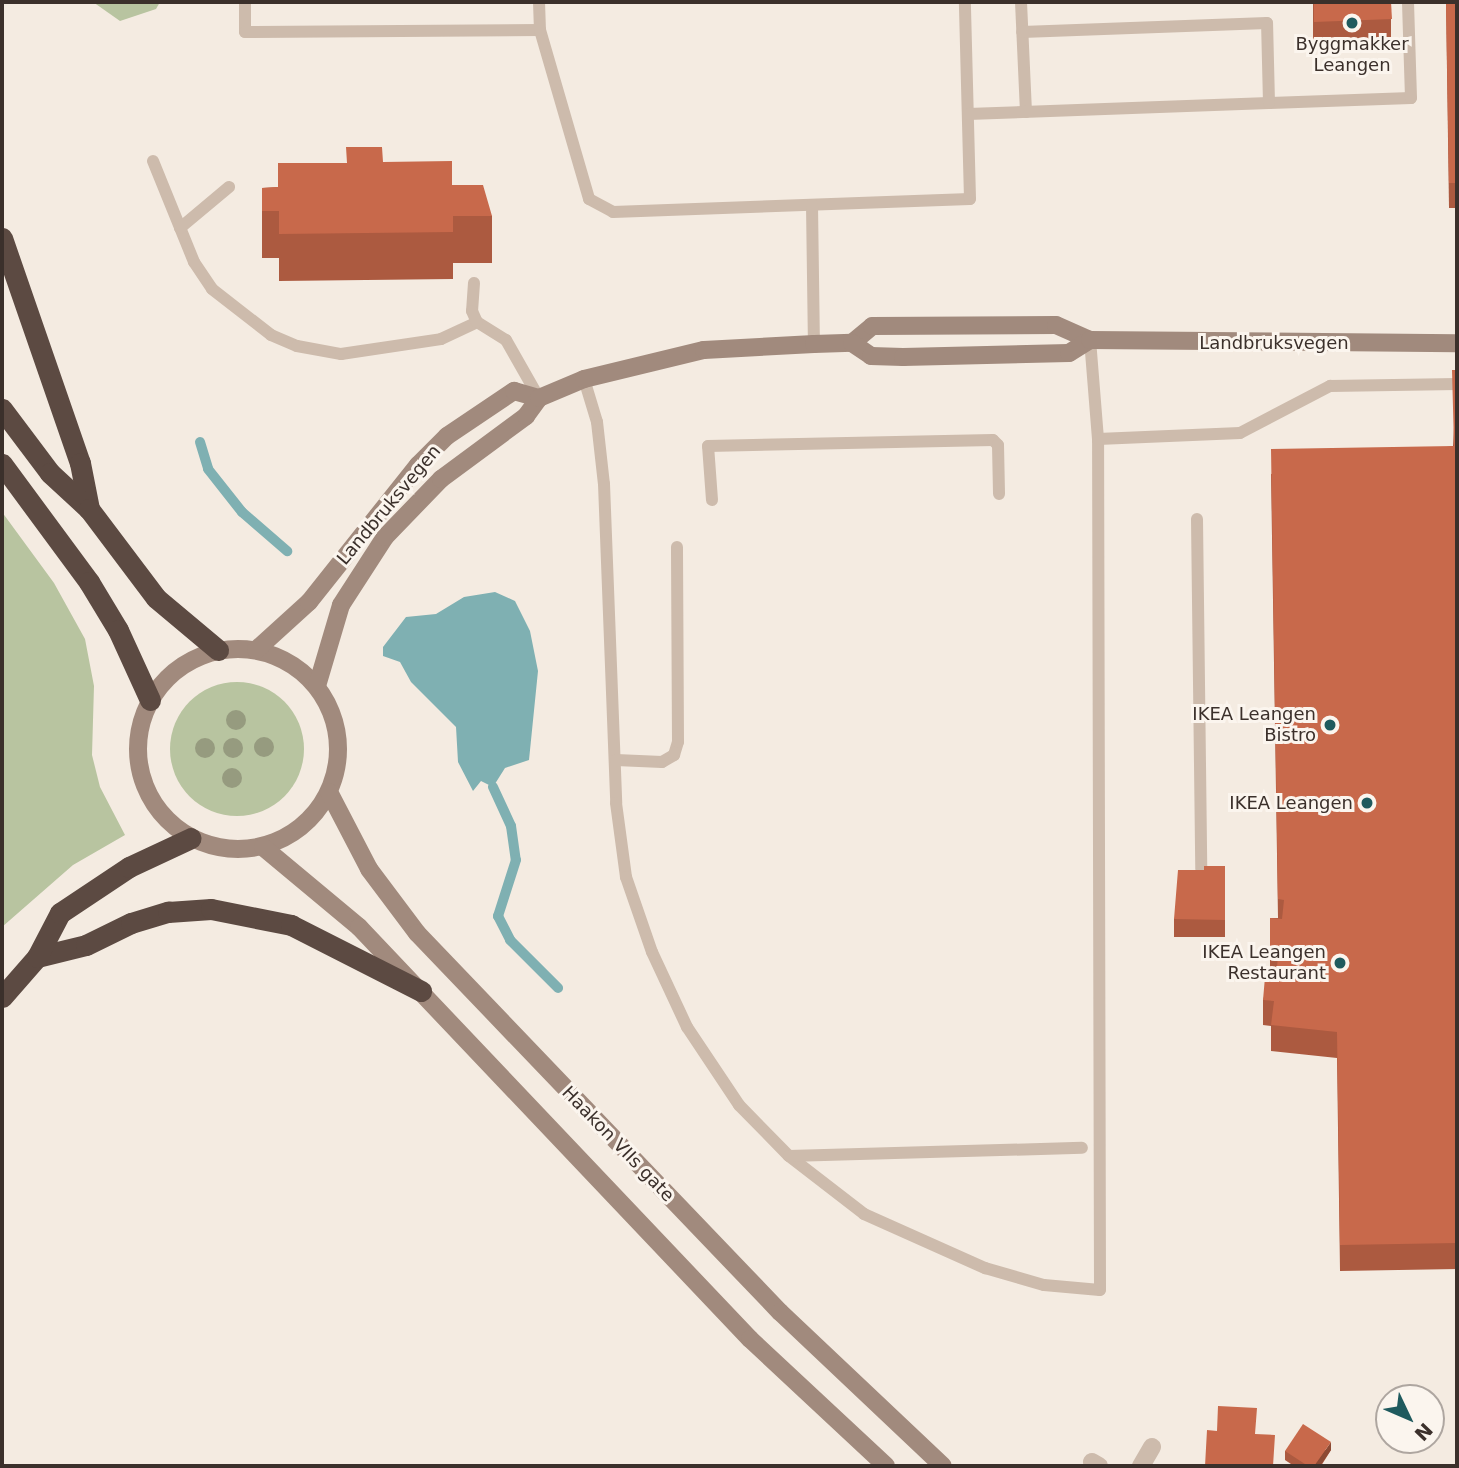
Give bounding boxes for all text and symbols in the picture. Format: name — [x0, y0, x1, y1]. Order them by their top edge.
marker: Byggmakker Leangen — [1344, 15, 1360, 31]
place label: Byggmakker Leangen — [1295, 34, 1409, 76]
street label: Landbruksvegen — [1199, 332, 1349, 354]
street label: Landbruksvegen — [333, 441, 445, 569]
place label: IKEA Leangen Bistro — [1192, 704, 1316, 746]
marker: IKEA Leangen Bistro — [1322, 717, 1338, 733]
place label: IKEA Leangen — [1229, 792, 1353, 814]
marker: IKEA Leangen — [1359, 795, 1375, 811]
place label: IKEA Leangen Restaurant — [1202, 942, 1326, 984]
marker: IKEA Leangen Restaurant — [1332, 955, 1348, 971]
street label: Haakon VIIs gate — [557, 1082, 679, 1206]
north arrow — [1375, 1384, 1445, 1454]
text: N — [1410, 1419, 1437, 1446]

